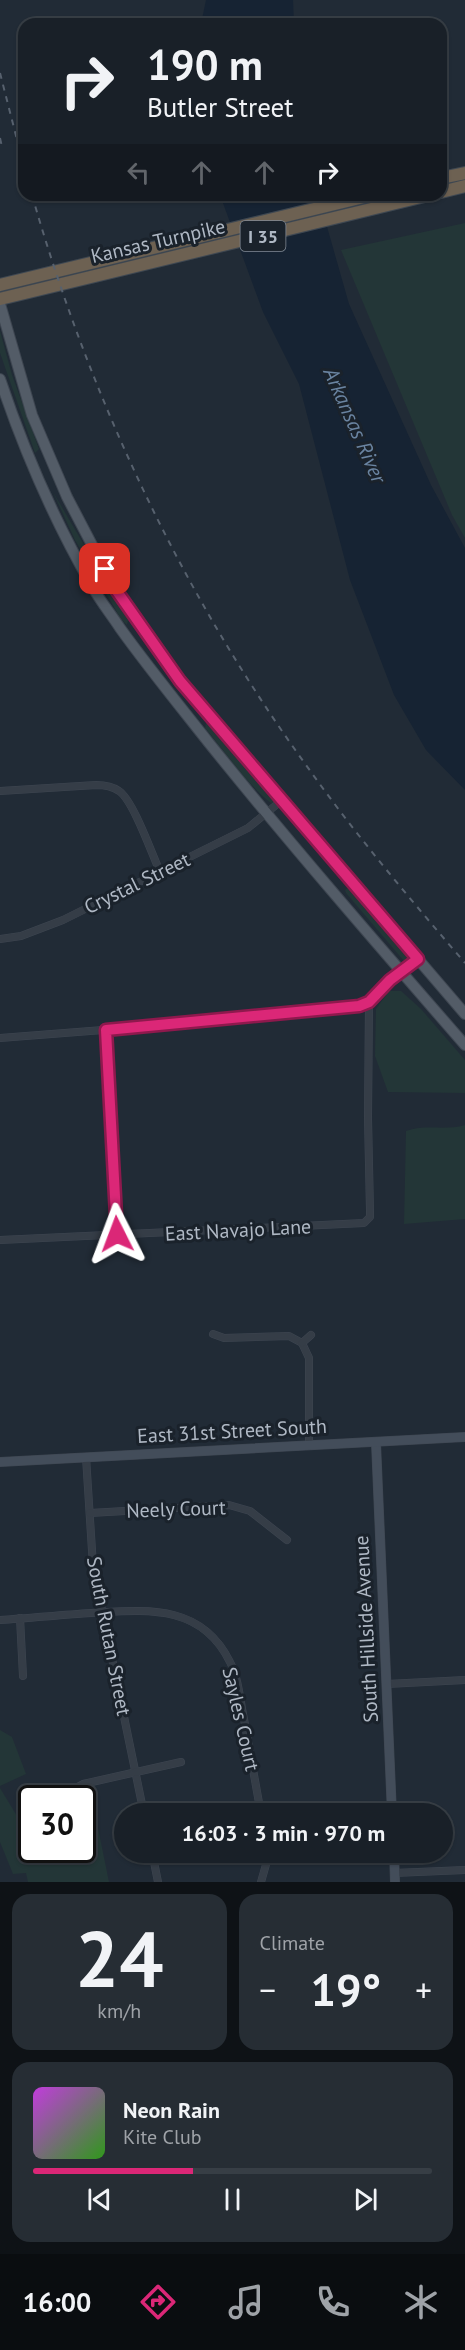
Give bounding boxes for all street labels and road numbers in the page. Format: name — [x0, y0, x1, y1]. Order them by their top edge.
street label: Kansas Turnpike — [88, 213, 228, 269]
road number: I 35 — [240, 221, 286, 251]
street label: Crystal Street — [80, 846, 194, 920]
street label: East Navajo Lane — [164, 1213, 312, 1247]
street label: East 31st Street South — [137, 1413, 327, 1449]
street label: Neely Court — [126, 1494, 227, 1524]
street label: South Hillside Avenue — [348, 1535, 384, 1723]
street label: South Rutan Street — [81, 1554, 137, 1718]
street label: Sayles Court — [216, 1664, 266, 1774]

